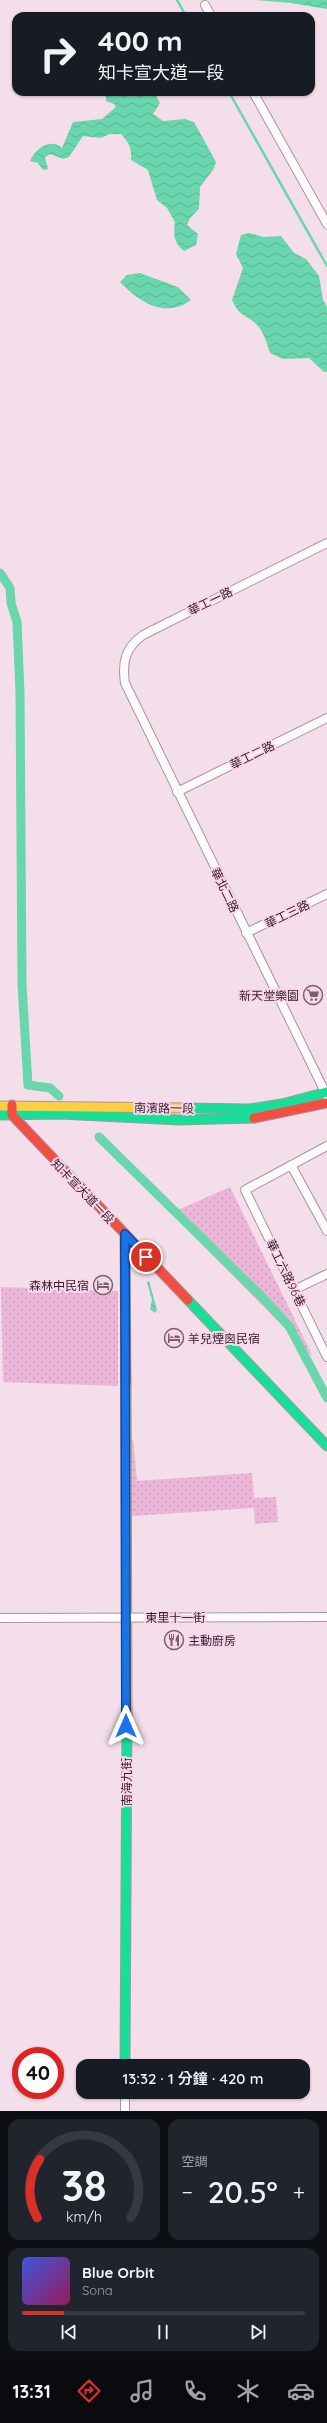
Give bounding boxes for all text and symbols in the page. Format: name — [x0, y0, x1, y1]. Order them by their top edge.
text: 400 m — [98, 23, 183, 58]
icon: right — [32, 28, 84, 80]
text: 知卡宣大道一段 — [98, 61, 224, 84]
street label: 華工一路 — [185, 584, 235, 618]
street label: 華工二路 — [227, 738, 277, 772]
street label: 華北二路 — [208, 865, 242, 915]
street label: 華工三路 — [262, 897, 312, 931]
supermarket icon: 新天堂樂園 — [302, 984, 324, 1006]
place label: 新天堂樂園 — [239, 988, 299, 1003]
street label: 南濱路一段 — [134, 1100, 194, 1116]
street label: 知卡宣大道一段 — [48, 1156, 118, 1226]
street label: 華工六路96巷 — [263, 1237, 309, 1309]
pin — [129, 1240, 163, 1274]
icon: arrive — [135, 1246, 157, 1268]
hotel icon: 森林中民宿 — [92, 1274, 114, 1296]
place label: 森林中民宿 — [29, 1278, 89, 1293]
hotel icon: 羊兒煙囪民宿 — [163, 1327, 185, 1349]
place label: 羊兒煙囪民宿 — [188, 1331, 260, 1346]
street label: 東里十一街 — [145, 1610, 205, 1625]
restaurant icon: 主動廚房 — [163, 1629, 185, 1651]
place label: 主動廚房 — [188, 1633, 236, 1648]
position arrow — [105, 1705, 147, 1747]
street label: 南海九街 — [119, 1758, 134, 1806]
speed limit sign: 40 — [12, 2047, 64, 2099]
text: 13:32 · 1 分鐘 · 420 m — [123, 2069, 263, 2088]
text: 空調 — [182, 2153, 208, 2169]
text: 38 — [61, 2158, 106, 2210]
text: 20.5° — [208, 2173, 278, 2211]
text: − — [182, 2178, 193, 2206]
text: + — [293, 2178, 305, 2206]
text: km/h — [66, 2207, 102, 2225]
text: Blue Orbit — [82, 2263, 155, 2282]
text: Sona — [82, 2282, 113, 2298]
icon: previous — [58, 2321, 80, 2343]
icon: pause — [152, 2321, 174, 2343]
icon: next — [247, 2321, 269, 2343]
icon: directions — [75, 2377, 103, 2405]
icon: music — [128, 2377, 156, 2405]
icon: phone — [181, 2377, 209, 2405]
icon: climate — [234, 2377, 262, 2405]
icon: car — [287, 2377, 315, 2405]
text: 13:31 — [12, 2380, 51, 2403]

